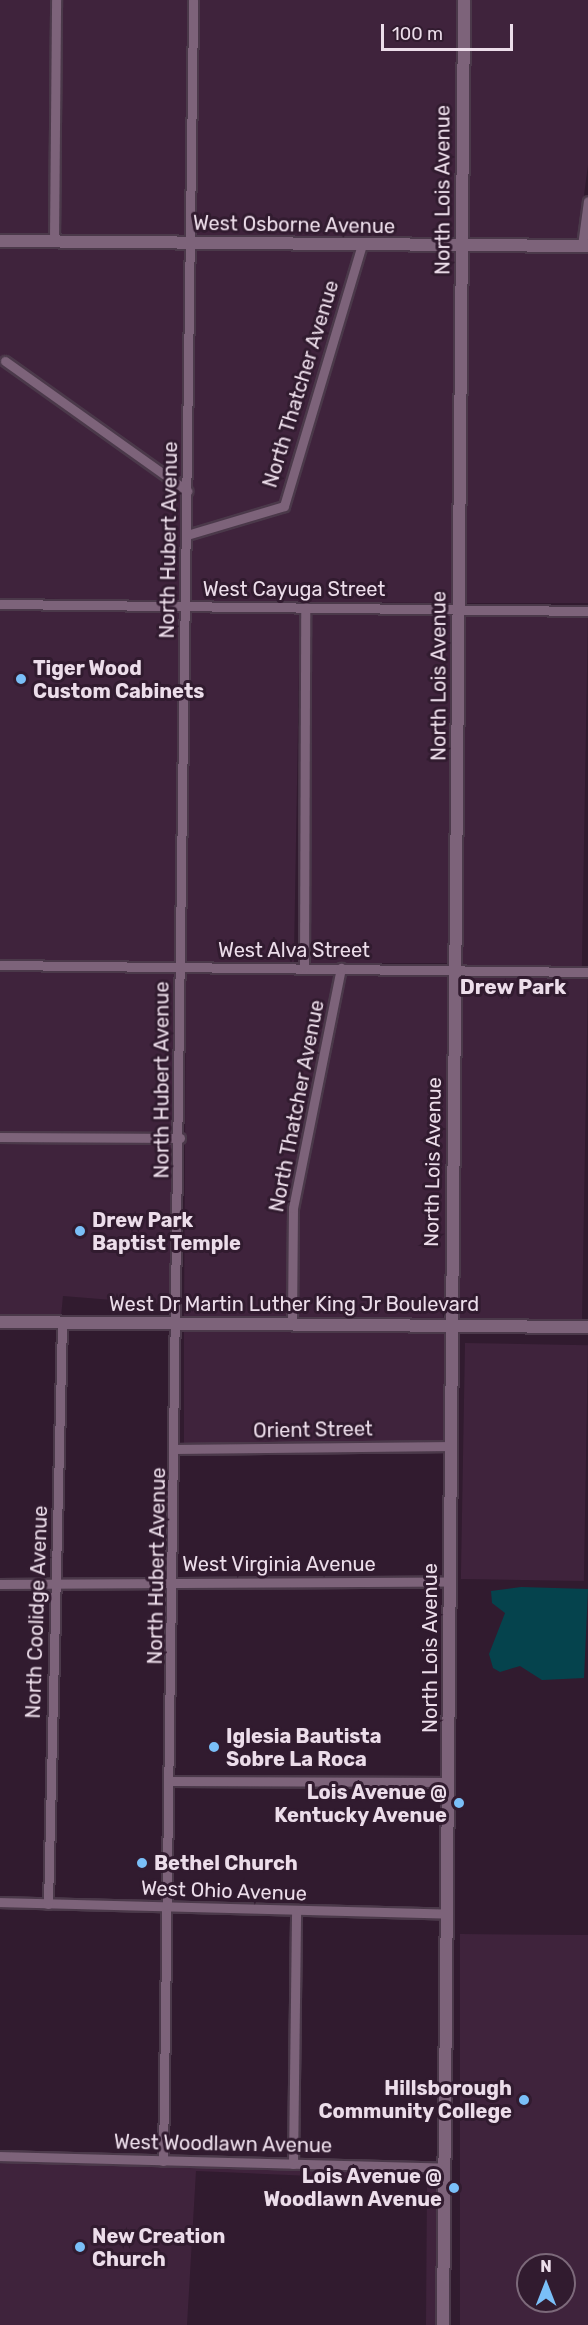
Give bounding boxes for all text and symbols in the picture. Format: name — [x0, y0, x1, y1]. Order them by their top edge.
scale bar — [384, 12, 516, 50]
text: 100 m — [392, 23, 443, 45]
street label: North Lois Avenue — [431, 105, 455, 275]
street label: West Osborne Avenue — [192, 211, 396, 239]
street label: North Thatcher Avenue — [258, 277, 344, 491]
street label: North Hubert Avenue — [155, 441, 183, 639]
street label: West Cayuga Street — [203, 577, 385, 601]
street label: North Lois Avenue — [427, 591, 451, 761]
place label: Tiger Wood Custom Cabinets — [33, 656, 204, 703]
marker: Tiger Wood Custom Cabinets — [14, 672, 28, 686]
street label: West Alva Street — [218, 938, 370, 962]
district label: Drew Park — [460, 974, 566, 1000]
street label: North Hubert Avenue — [150, 981, 174, 1179]
street label: North Thatcher Avenue — [265, 997, 329, 1215]
street label: North Lois Avenue — [420, 1077, 446, 1247]
place label: Drew Park Baptist Temple — [92, 1208, 241, 1255]
marker: Drew Park Baptist Temple — [73, 1224, 87, 1238]
street label: West Dr Martin Luther King Jr Boulevard — [108, 1292, 480, 1316]
street label: Orient Street — [253, 1417, 373, 1443]
street label: North Hubert Avenue — [143, 1467, 171, 1665]
street label: North Coolidge Avenue — [21, 1505, 53, 1719]
street label: West Virginia Avenue — [182, 1552, 376, 1576]
street label: North Lois Avenue — [418, 1563, 442, 1733]
place label: Iglesia Bautista Sobre La Roca — [226, 1724, 382, 1771]
marker: Iglesia Bautista Sobre La Roca — [207, 1740, 221, 1754]
place label: Lois Avenue @ Kentucky Avenue — [273, 1780, 447, 1827]
marker: Lois Avenue @ Kentucky Avenue — [452, 1796, 466, 1810]
place label: Bethel Church — [154, 1851, 298, 1875]
marker: Bethel Church — [135, 1856, 149, 1870]
street label: West Ohio Avenue — [140, 1876, 308, 1906]
place label: Hillsborough Community College — [318, 2076, 512, 2123]
marker: Hillsborough Community College — [517, 2093, 531, 2107]
street label: West Woodlawn Avenue — [113, 2130, 333, 2158]
place label: Lois Avenue @ Woodlawn Avenue — [263, 2164, 442, 2211]
marker: Lois Avenue @ Woodlawn Avenue — [447, 2181, 461, 2195]
place label: New Creation Church — [92, 2224, 226, 2271]
marker: New Creation Church — [73, 2240, 87, 2254]
north arrow — [516, 2253, 576, 2313]
text: N — [540, 2257, 552, 2276]

